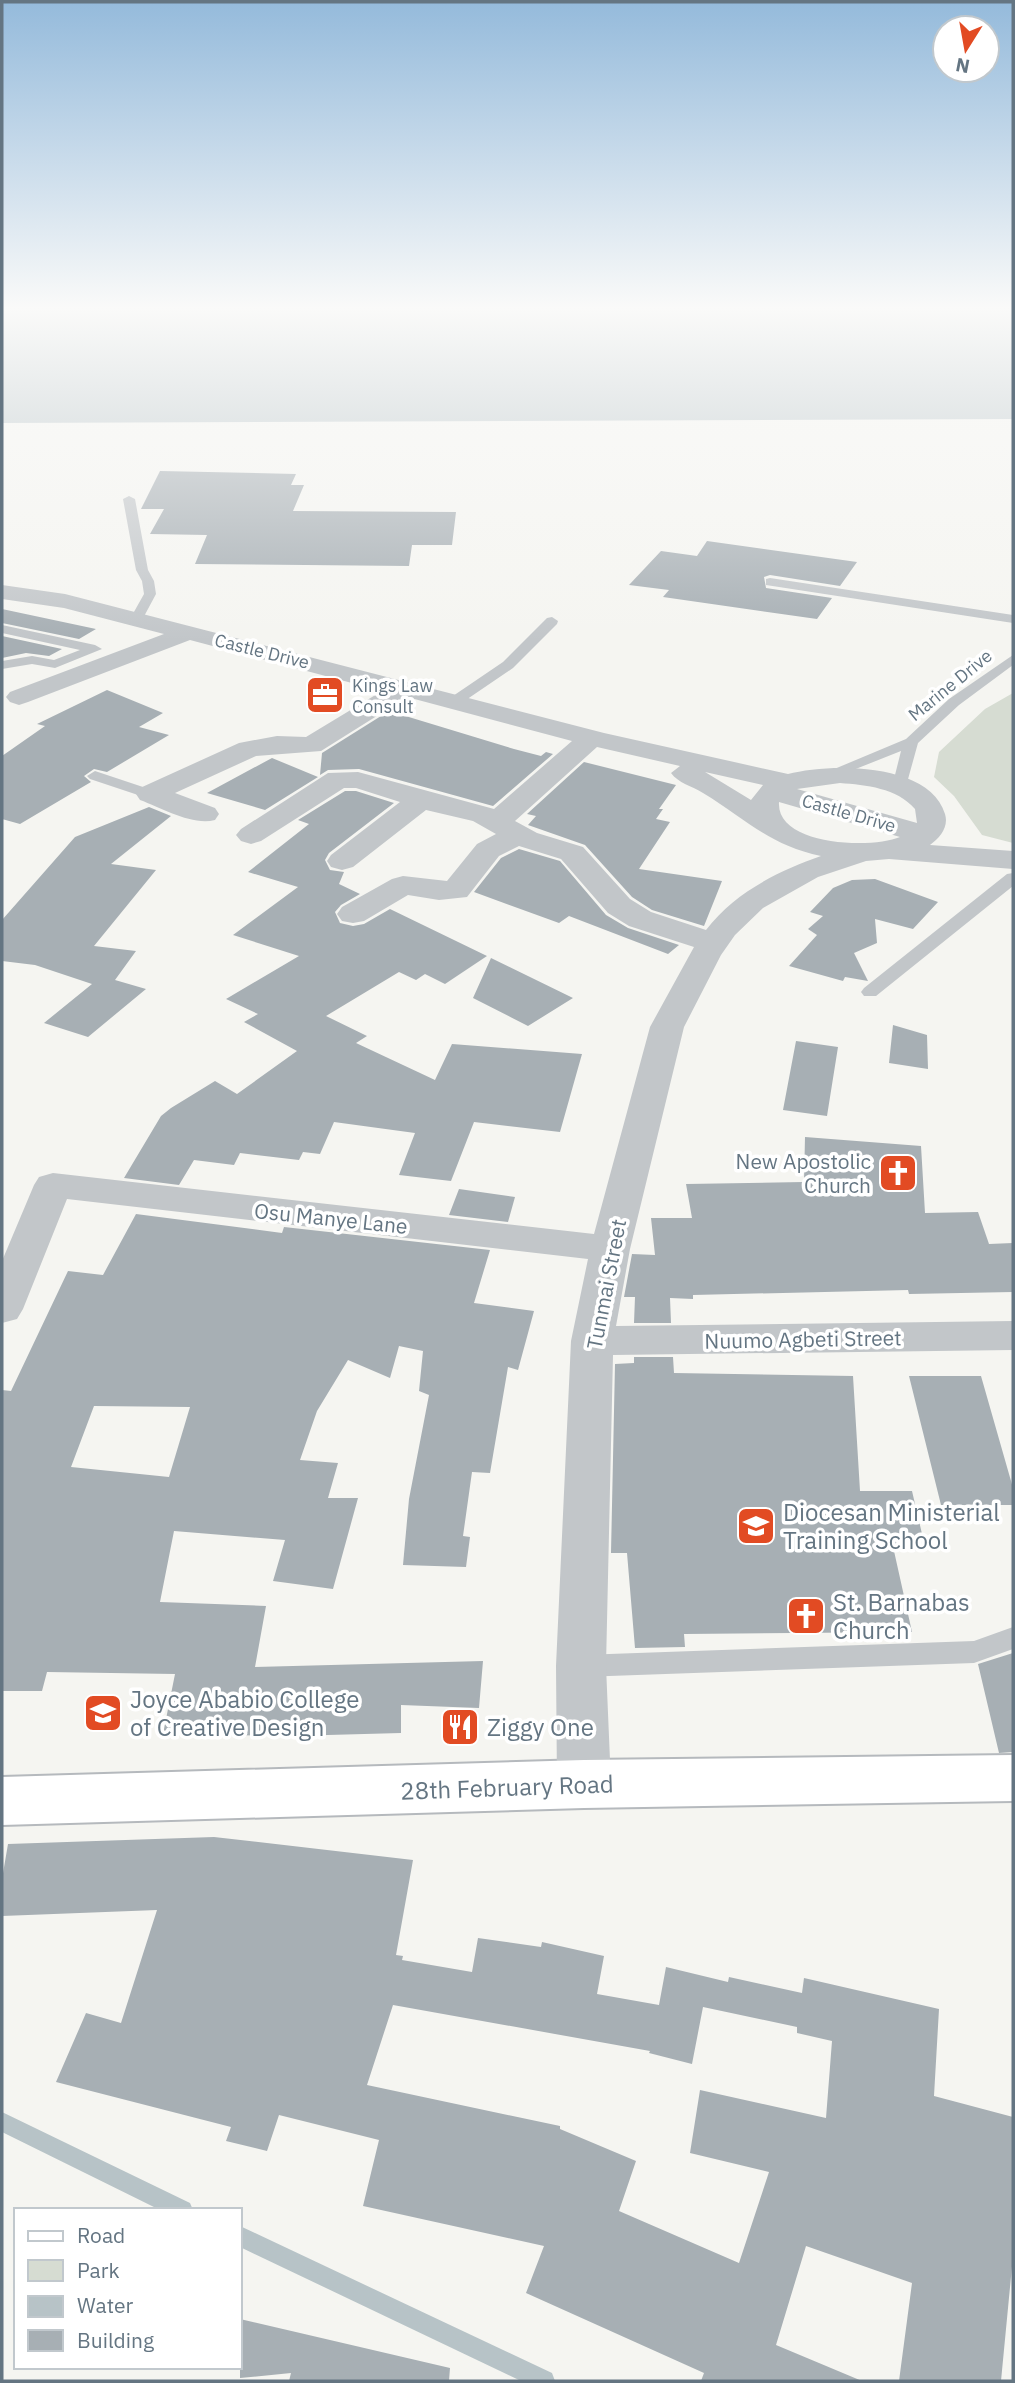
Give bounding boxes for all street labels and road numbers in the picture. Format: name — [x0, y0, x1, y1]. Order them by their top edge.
street label: Castle Drive — [212, 628, 312, 674]
street label: Marine Drive — [903, 644, 997, 726]
street label: Castle Drive — [799, 789, 899, 837]
street label: Osu Manye Lane — [253, 1196, 409, 1240]
street label: Tunmai Street — [580, 1216, 632, 1352]
street label: Nuumo Agbeti Street — [704, 1323, 902, 1355]
street label: 28th February Road — [400, 1767, 614, 1807]

